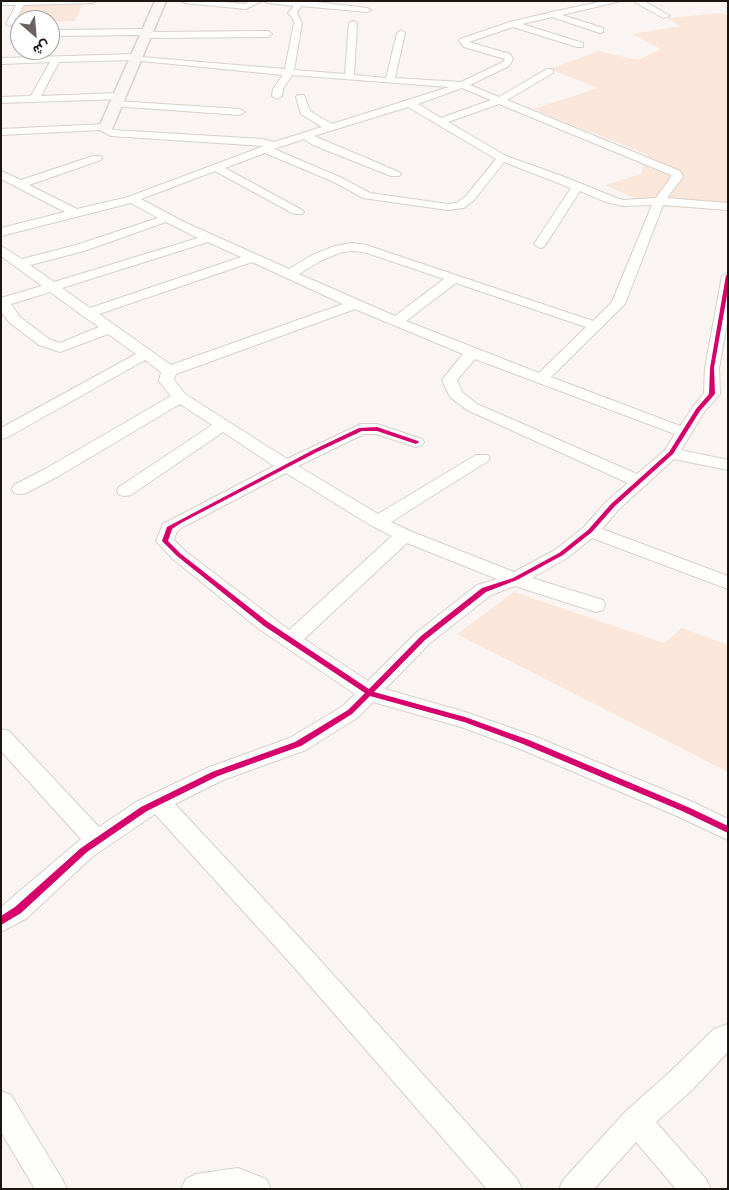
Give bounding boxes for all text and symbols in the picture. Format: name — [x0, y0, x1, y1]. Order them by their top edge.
north arrow — [10, 10, 60, 60]
text: ش — [30, 37, 53, 59]

